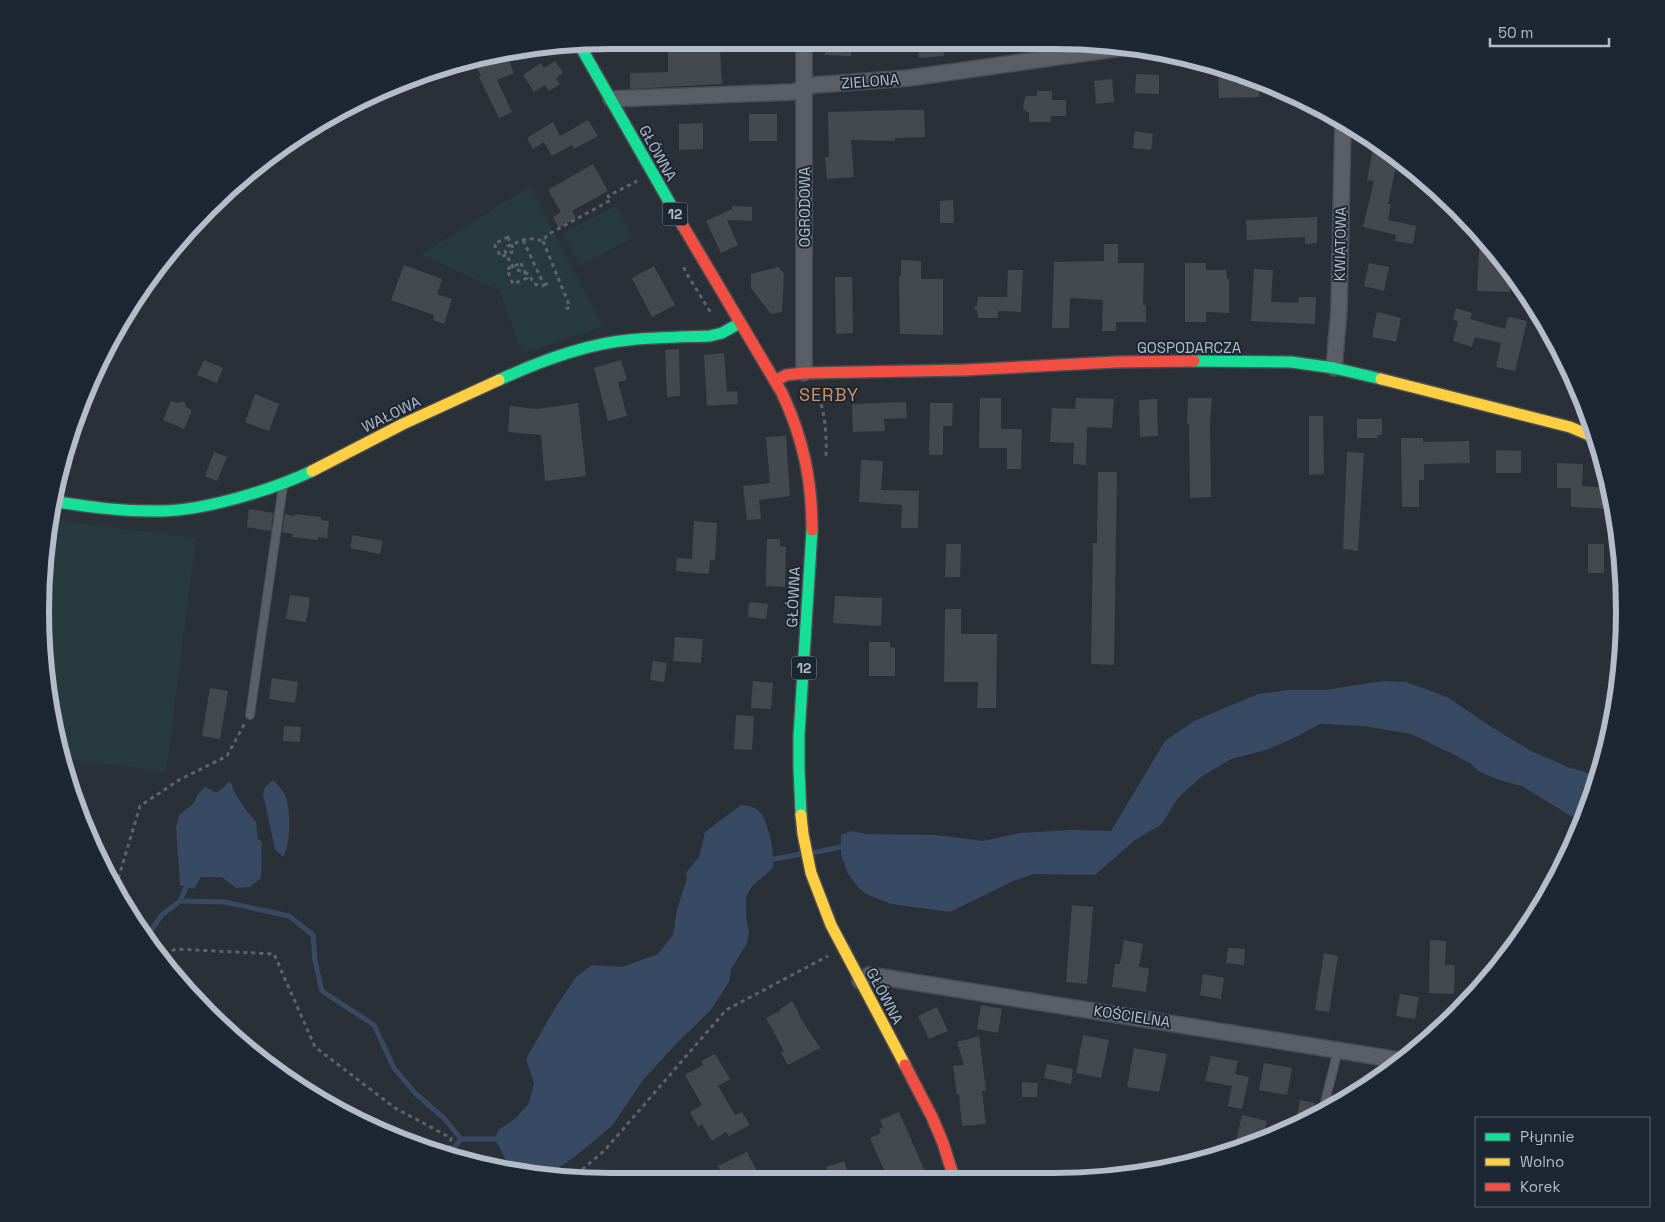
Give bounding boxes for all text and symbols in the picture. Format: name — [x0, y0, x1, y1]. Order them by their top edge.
scale bar — [1490, 15, 1609, 47]
text: 50 m — [1498, 23, 1533, 42]
street label: ZIELONA — [840, 69, 900, 93]
street label: GŁÓWNA — [635, 122, 681, 185]
street label: OGRODOWA — [795, 166, 814, 248]
road number: 12 — [662, 202, 688, 225]
street label: KWIATOWA — [1330, 206, 1350, 282]
street label: GOSPODARCZA — [1137, 338, 1242, 357]
district label: SERBY — [799, 383, 859, 406]
street label: WAŁOWA — [359, 391, 424, 436]
street label: GŁÓWNA — [782, 565, 804, 628]
road number: 12 — [792, 656, 816, 680]
street label: GŁÓWNA — [862, 965, 908, 1028]
street label: KOŚCIELNA — [1092, 1001, 1172, 1032]
legend — [1475, 1117, 1650, 1207]
text: Płynnie — [1520, 1127, 1574, 1146]
text: Wolno — [1520, 1152, 1564, 1171]
text: Korek — [1520, 1177, 1560, 1196]

